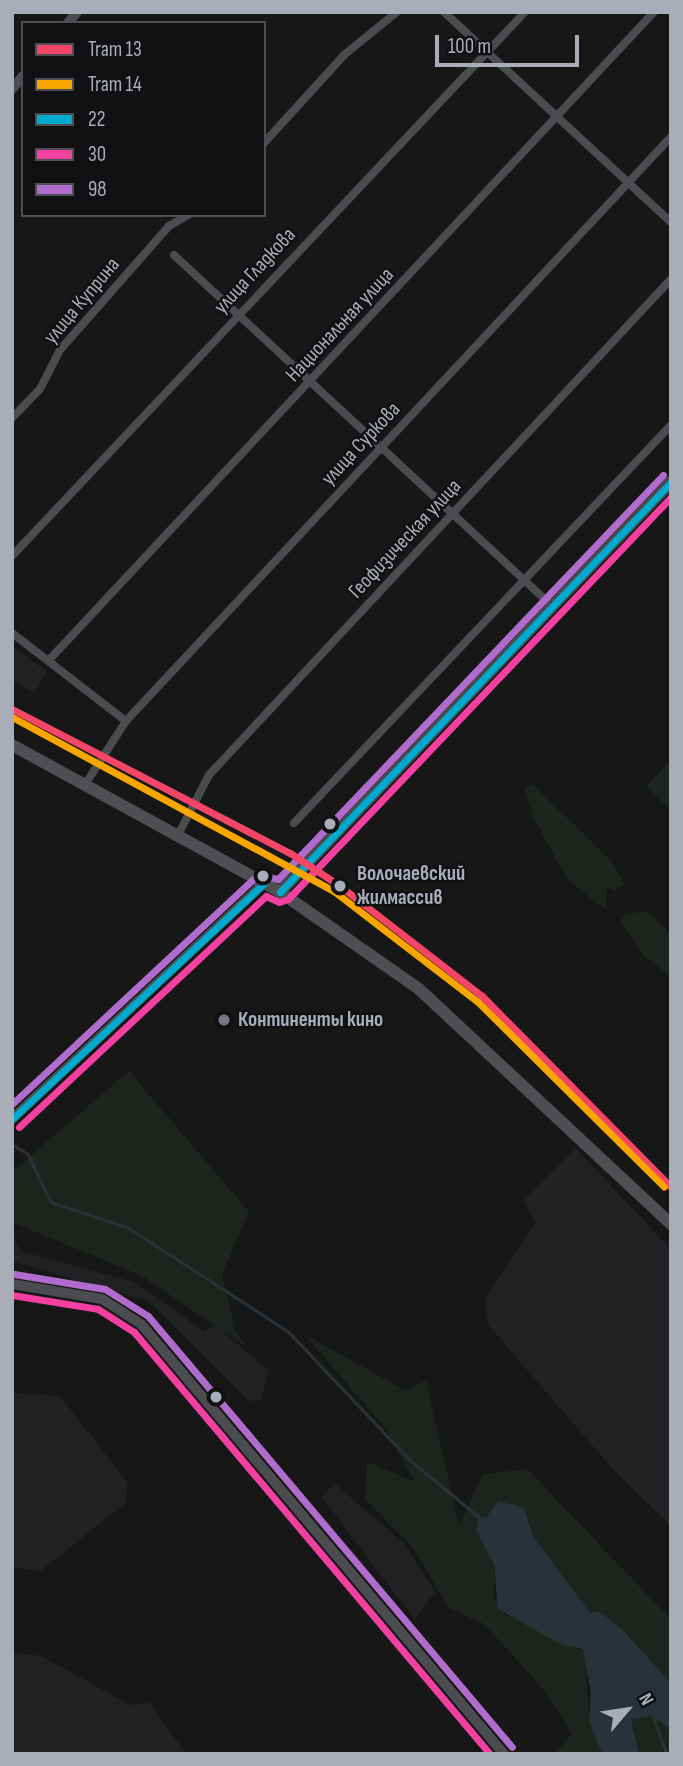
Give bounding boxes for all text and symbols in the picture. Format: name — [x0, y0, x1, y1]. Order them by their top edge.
legend — [21, 21, 266, 217]
scale bar — [438, 21, 582, 65]
text: 100 m — [448, 34, 491, 59]
text: Tram 13 — [88, 37, 142, 62]
text: Tram 14 — [88, 72, 142, 97]
text: 22 — [88, 107, 105, 132]
text: 30 — [88, 142, 106, 167]
text: 98 — [88, 177, 107, 202]
street label: улица Гладкова — [209, 223, 301, 319]
street label: улица Куприна — [39, 253, 125, 349]
street label: Национальная улица — [281, 263, 399, 387]
street label: улица Суркова — [316, 397, 406, 491]
street label: Геофизическая улица — [343, 474, 467, 604]
unlabelled marker — [323, 817, 337, 831]
place label: Волочаевский жилмассив — [357, 861, 465, 911]
unlabelled marker — [256, 869, 270, 883]
marker: Волочаевский жилмассив — [329, 875, 351, 897]
place label: Континенты кино — [238, 1007, 383, 1033]
marker: Континенты кино — [216, 1012, 232, 1028]
unlabelled marker — [209, 1390, 223, 1404]
north arrow — [592, 1675, 662, 1745]
text: N — [633, 1690, 658, 1710]

